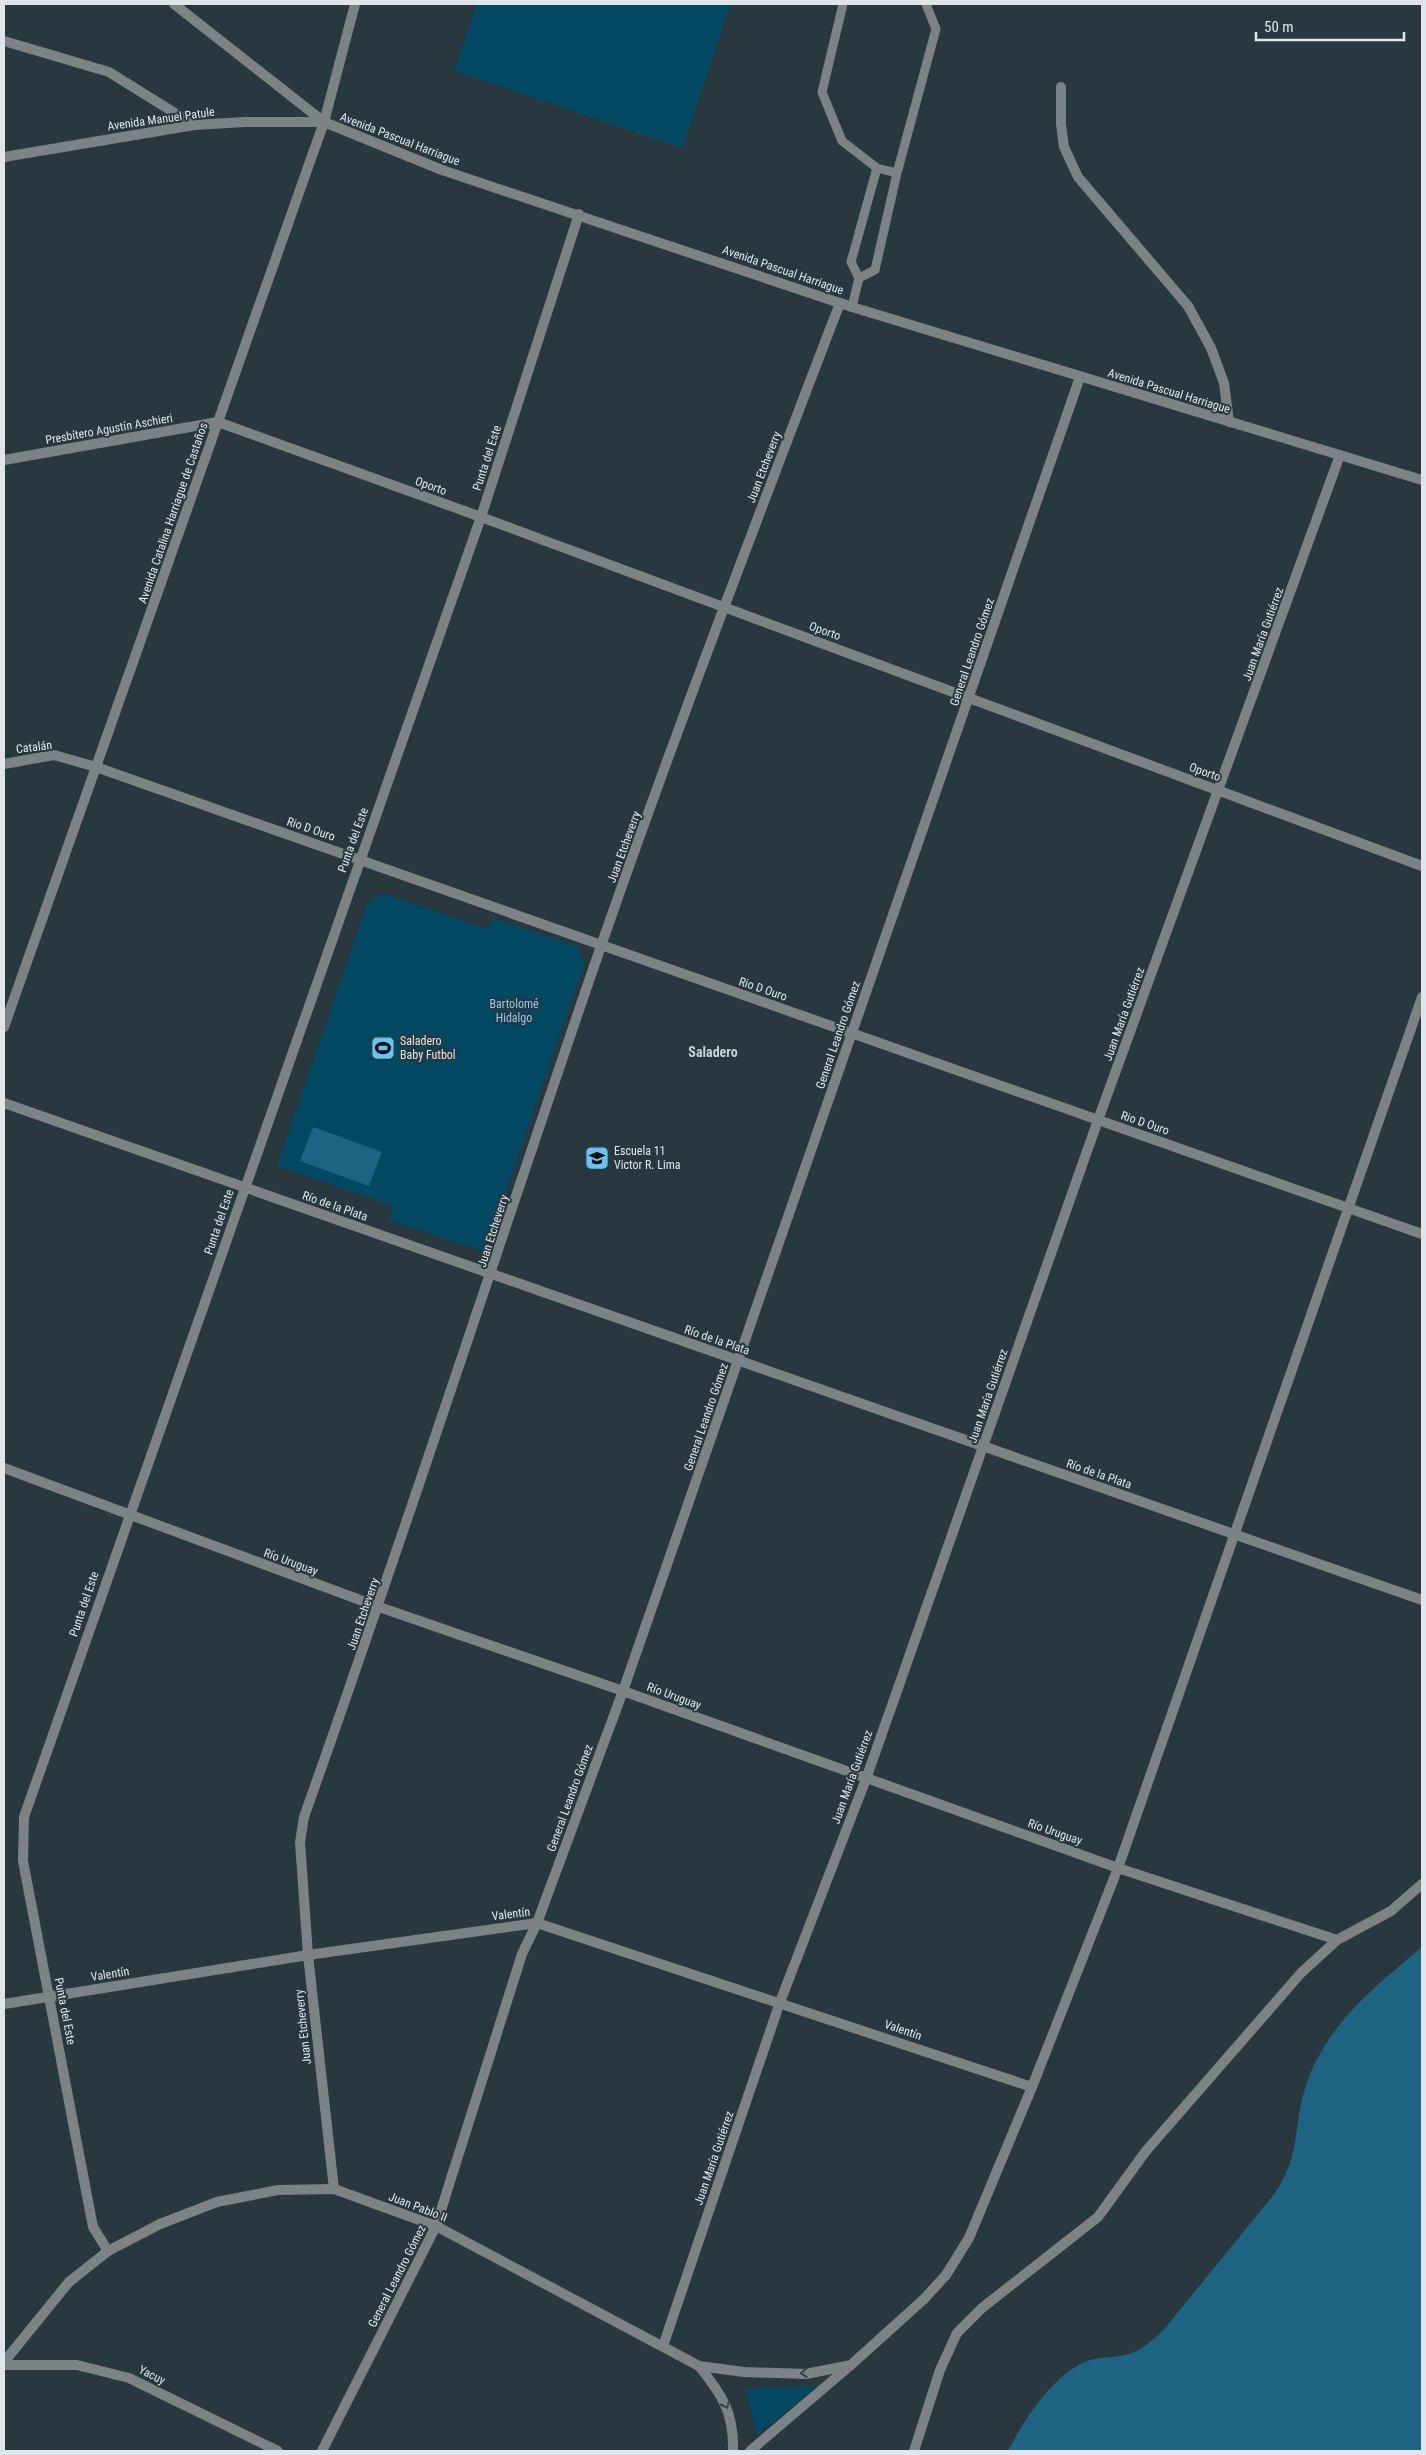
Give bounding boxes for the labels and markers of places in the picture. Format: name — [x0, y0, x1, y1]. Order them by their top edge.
place label: Saladero Baby Futbol — [400, 1034, 456, 1062]
sports icon: Saladero Baby Futbol — [370, 1035, 396, 1061]
place label: Escuela 11 Victor R. Lima — [614, 1144, 681, 1172]
school or university icon: Escuela 11 Victor R. Lima — [584, 1145, 610, 1171]

